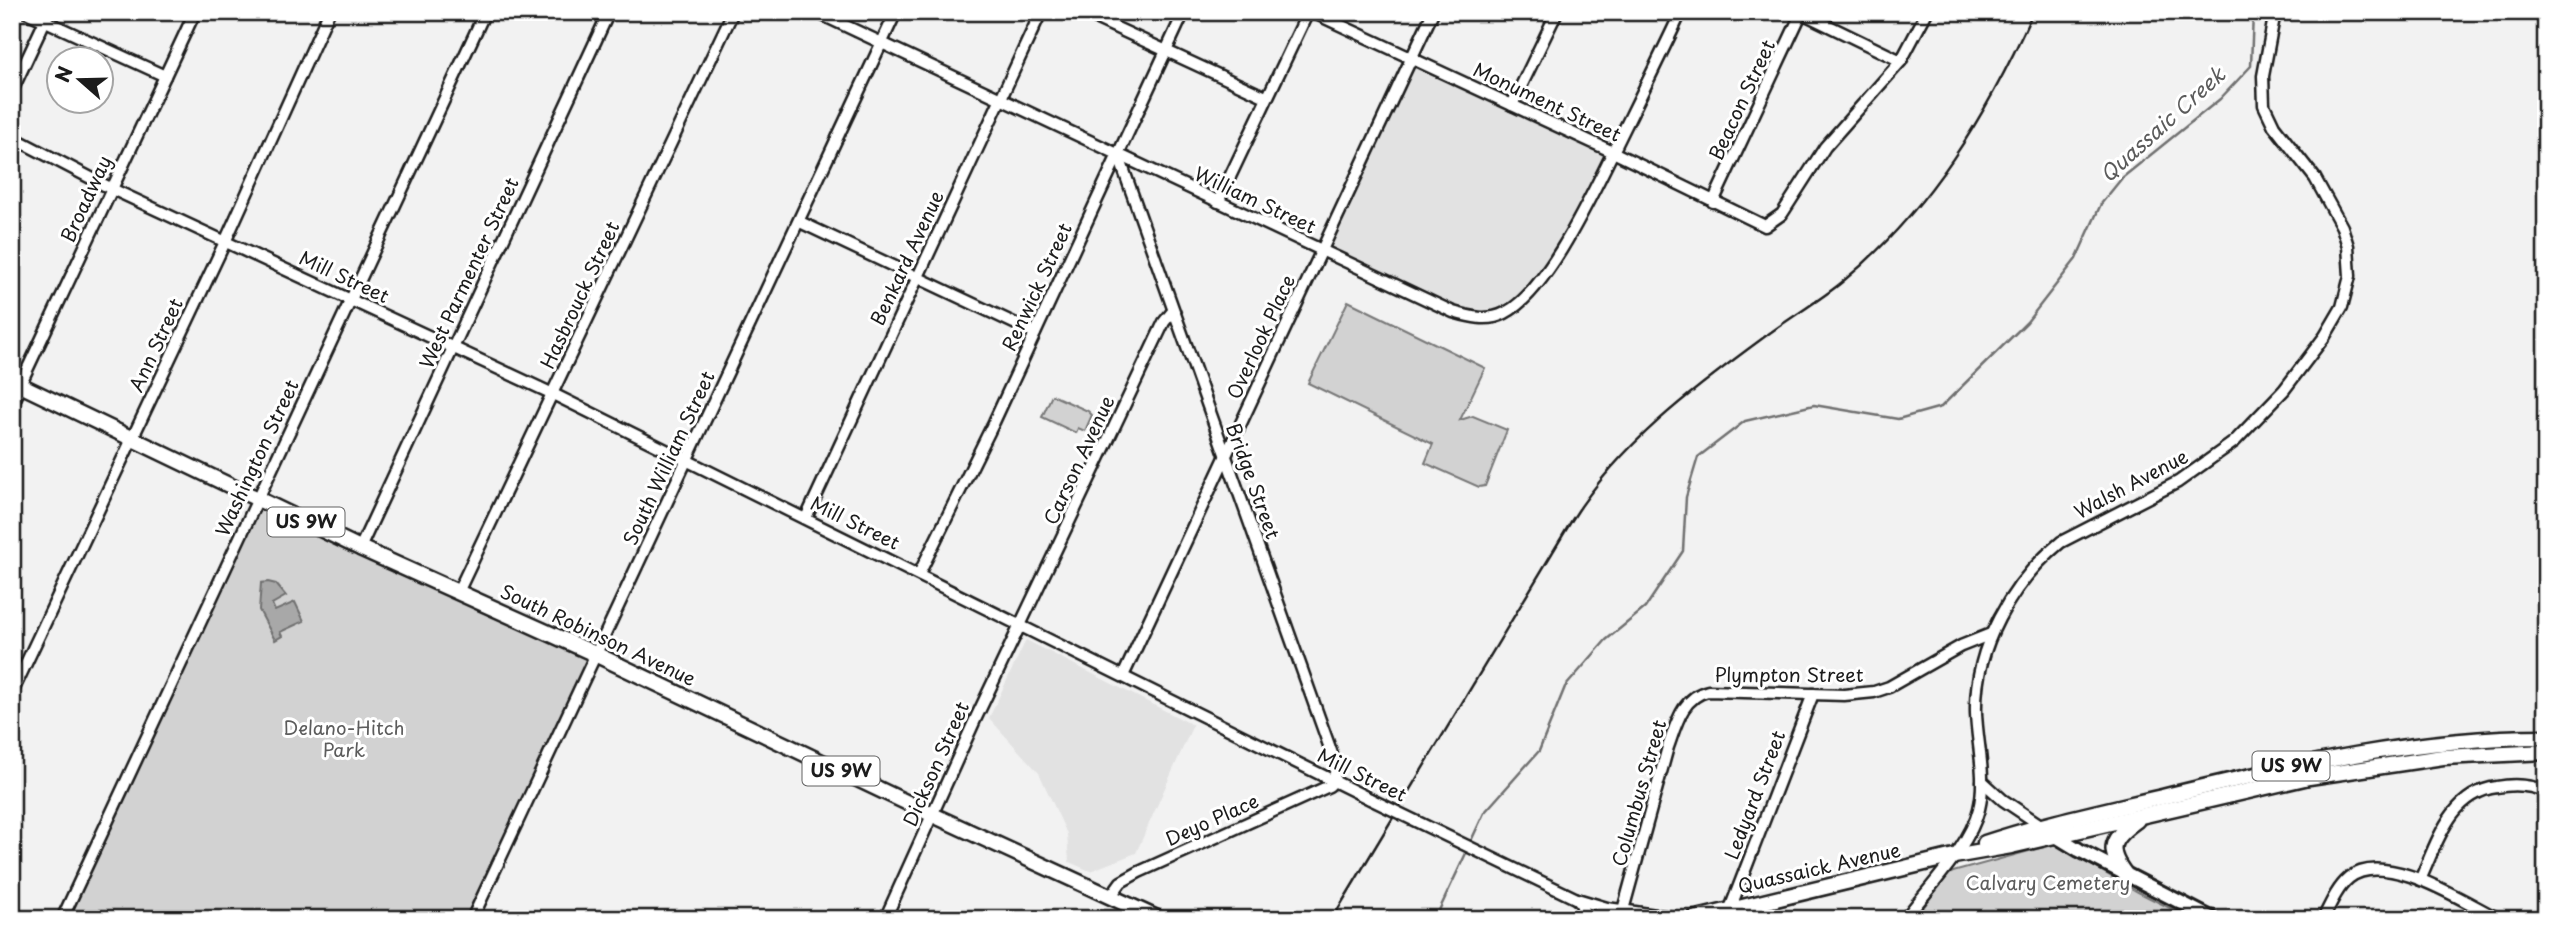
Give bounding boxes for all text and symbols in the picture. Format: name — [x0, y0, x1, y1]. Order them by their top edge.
street label: Beacon Street — [1701, 35, 1781, 164]
north arrow — [46, 46, 116, 116]
street label: Monument Street — [1469, 55, 1626, 148]
water label: Quassaic Creek — [2092, 58, 2232, 189]
text: N — [47, 62, 79, 86]
street label: Broadway — [53, 151, 117, 247]
street label: William Street — [1190, 159, 1321, 240]
street label: West Parmenter Street — [411, 172, 525, 373]
street label: Benkard Avenue — [863, 186, 950, 329]
street label: Hasbrouck Street — [533, 216, 626, 373]
street label: Renwick Street — [994, 218, 1078, 355]
street label: Mill Street — [295, 243, 394, 309]
street label: Overlook Place — [1219, 270, 1301, 403]
street label: Ann Street — [121, 293, 189, 396]
street label: South William Street — [615, 366, 721, 549]
street label: Washington Street — [207, 374, 305, 541]
street label: Carson Avenue — [1036, 390, 1120, 529]
street label: Bridge Street — [1220, 419, 1288, 543]
street label: Walsh Avenue — [2069, 441, 2192, 525]
street label: Mill Street — [806, 488, 905, 556]
road number: US 9W — [268, 508, 344, 536]
street label: South Robinson Avenue — [496, 576, 701, 692]
street label: Plympton Street — [1714, 660, 1864, 688]
street label: Dickson Street — [895, 696, 975, 831]
park label: Delano-Hitch Park — [284, 713, 404, 763]
street label: Columbus Street — [1604, 716, 1672, 869]
street label: Ledyard Street — [1717, 726, 1792, 863]
street label: Mill Street — [1313, 740, 1412, 808]
road number: US 9W — [2252, 752, 2330, 780]
road number: US 9W — [802, 756, 880, 786]
street label: Deyo Place — [1161, 786, 1263, 852]
street label: Quassaick Avenue — [1735, 835, 1903, 899]
park label: Calvary Cemetery — [1966, 868, 2131, 896]

